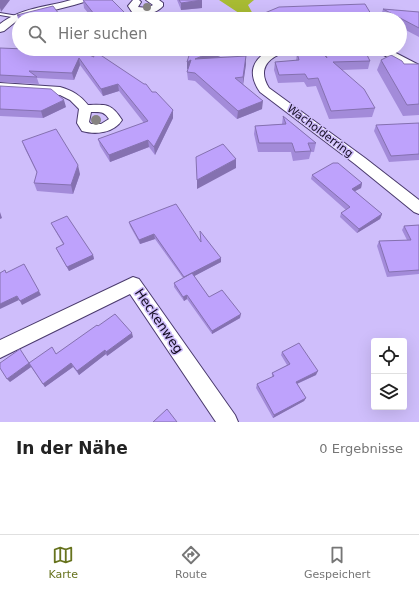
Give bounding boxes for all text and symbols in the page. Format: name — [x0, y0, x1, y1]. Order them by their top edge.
search box — [12, 12, 407, 56]
icon: search — [26, 23, 48, 45]
text: Hier suchen — [58, 25, 147, 43]
street label: Wacholderring — [284, 102, 356, 160]
street label: Heckenweg — [132, 286, 186, 356]
map controls — [371, 338, 407, 410]
button: locate — [371, 338, 407, 374]
button: layers — [371, 374, 407, 410]
text: In der Nähe — [16, 438, 128, 458]
text: 0 Ergebnisse — [319, 441, 403, 456]
tab: Karte — [49, 544, 78, 581]
tab: Route — [175, 544, 207, 581]
tab: Gespeichert — [304, 544, 370, 581]

